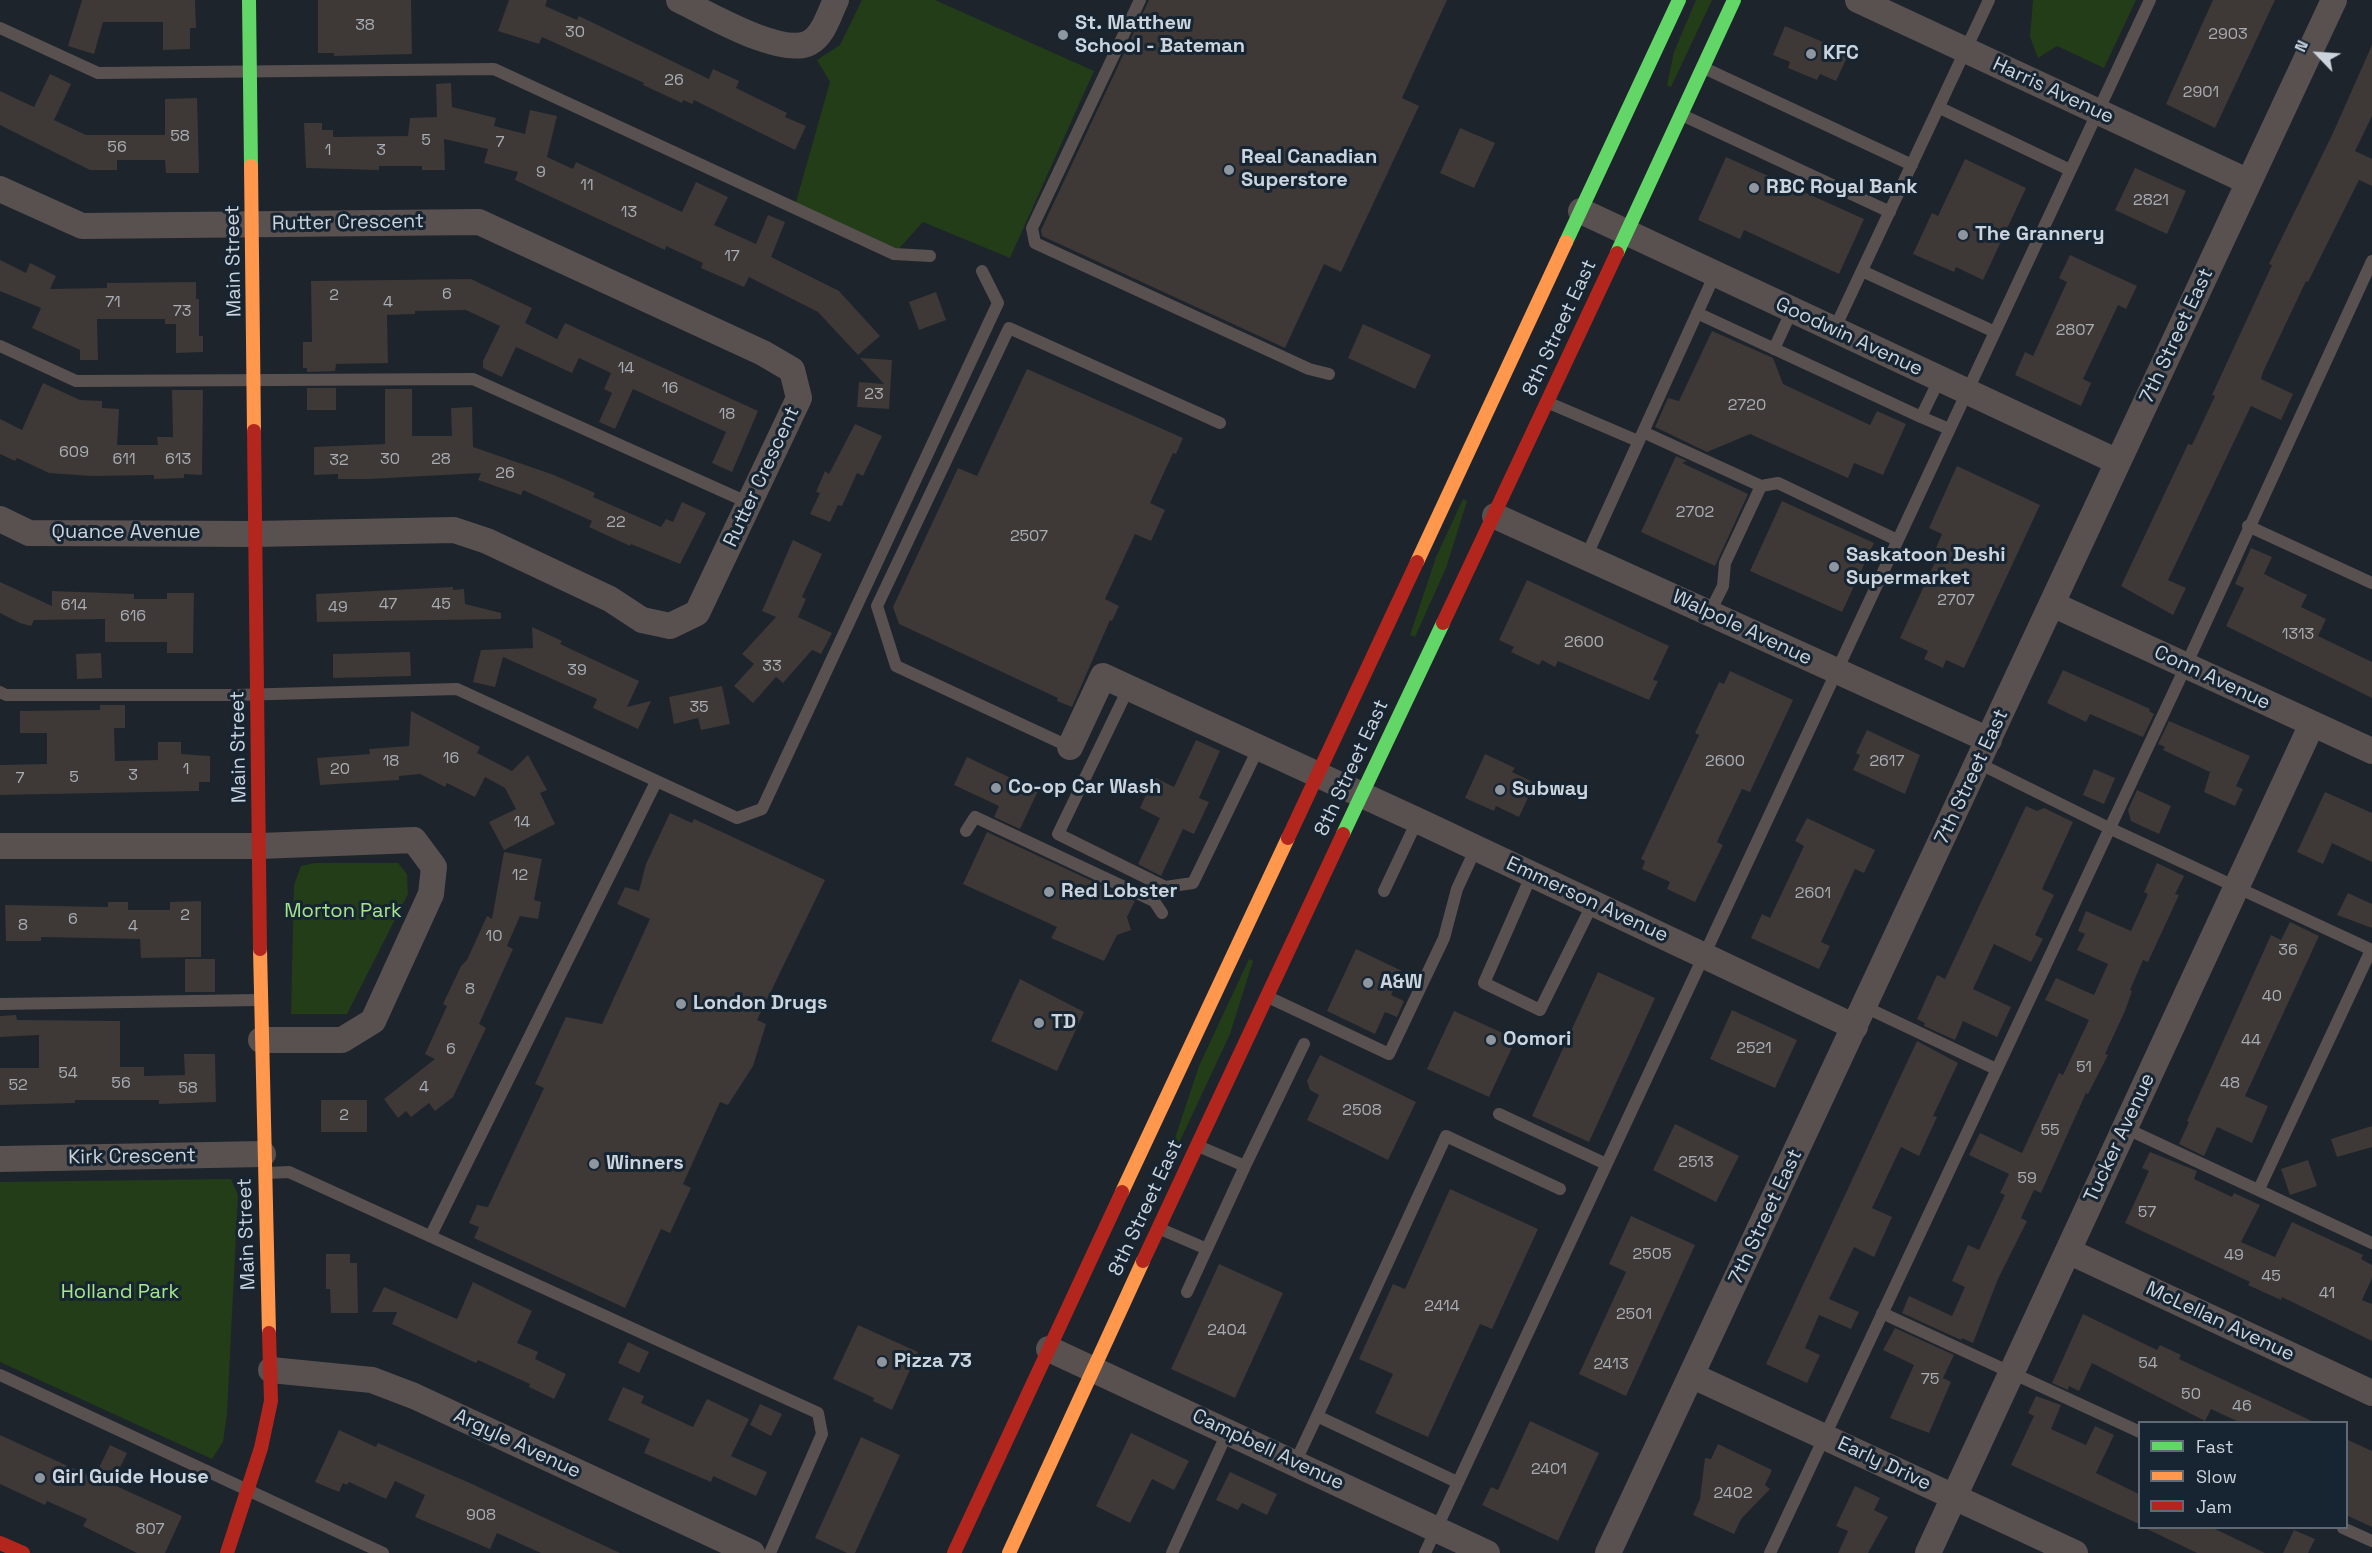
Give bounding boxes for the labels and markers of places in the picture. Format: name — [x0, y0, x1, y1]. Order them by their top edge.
place label: St. Matthew School - Bateman — [1075, 12, 1245, 59]
marker: St. Matthew School - Bateman — [1056, 28, 1070, 42]
place label: KFC — [1823, 42, 1859, 66]
marker: KFC — [1804, 47, 1818, 61]
place label: Real Canadian Superstore — [1241, 146, 1377, 193]
marker: Real Canadian Superstore — [1222, 163, 1236, 177]
place label: RBC Royal Bank — [1766, 176, 1917, 200]
marker: RBC Royal Bank — [1747, 181, 1761, 195]
place label: The Grannery — [1975, 223, 2105, 247]
marker: The Grannery — [1956, 228, 1970, 242]
place label: Saskatoon Deshi Supermarket — [1846, 544, 2006, 591]
marker: Saskatoon Deshi Supermarket — [1827, 560, 1841, 574]
place label: Co-op Car Wash — [1008, 776, 1161, 800]
place label: Subway — [1512, 778, 1588, 802]
marker: Co-op Car Wash — [989, 781, 1003, 795]
marker: Subway — [1493, 783, 1507, 797]
place label: Red Lobster — [1061, 880, 1177, 904]
marker: Red Lobster — [1042, 885, 1056, 899]
place label: A&W — [1380, 971, 1422, 995]
marker: A&W — [1361, 976, 1375, 990]
place label: London Drugs — [693, 992, 828, 1016]
marker: London Drugs — [674, 997, 688, 1011]
place label: TD — [1051, 1011, 1076, 1035]
marker: TD — [1032, 1016, 1046, 1030]
place label: Oomori — [1503, 1028, 1571, 1052]
marker: Oomori — [1484, 1033, 1498, 1047]
place label: Winners — [606, 1152, 684, 1176]
marker: Winners — [587, 1157, 601, 1171]
place label: Pizza 73 — [894, 1350, 972, 1374]
marker: Pizza 73 — [875, 1355, 889, 1369]
place label: Girl Guide House — [52, 1466, 209, 1490]
marker: Girl Guide House — [33, 1471, 47, 1485]

